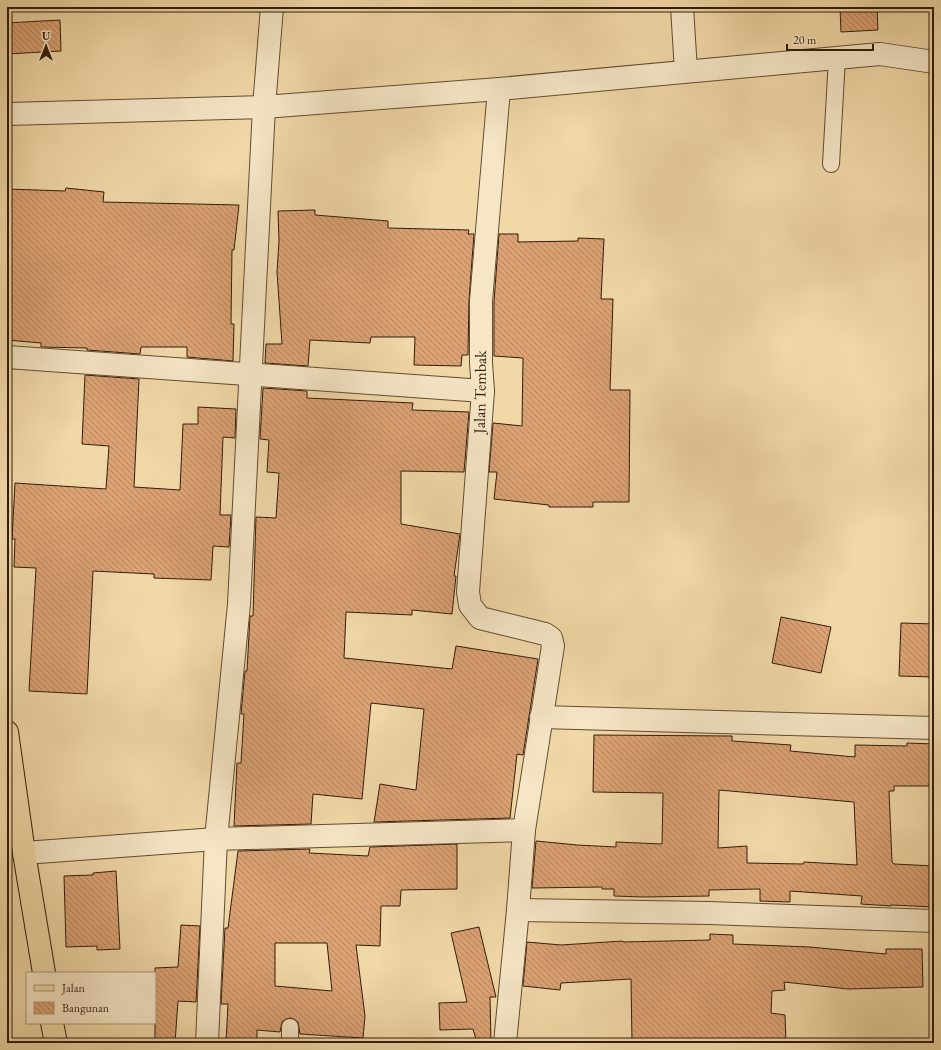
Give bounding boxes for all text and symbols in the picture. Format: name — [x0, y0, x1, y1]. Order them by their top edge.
north arrow — [26, 26, 66, 66]
scale bar — [787, 26, 873, 52]
text: U — [42, 29, 51, 43]
text: 20 m — [793, 32, 817, 48]
street label: Jalan Tembak — [469, 350, 491, 436]
legend — [26, 972, 156, 1024]
text: Jalan — [61, 980, 86, 996]
text: Bangunan — [62, 1000, 110, 1016]

